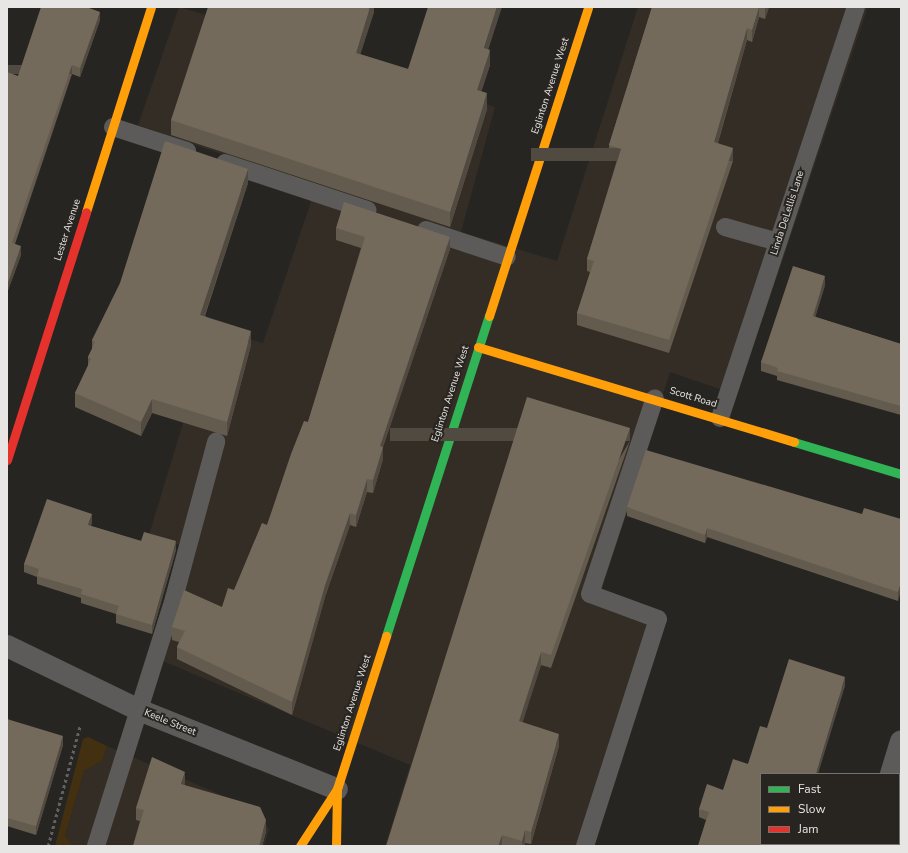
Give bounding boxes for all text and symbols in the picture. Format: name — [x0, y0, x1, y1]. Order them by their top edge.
street label: Eglinton Avenue West — [530, 36, 572, 136]
street label: Linda DeLellis Lane — [769, 169, 807, 257]
street label: Lester Avenue — [52, 198, 84, 262]
street label: Eglinton Avenue West — [430, 344, 472, 444]
street label: Scott Road — [668, 385, 718, 411]
street label: Eglinton Avenue West — [332, 653, 374, 753]
street label: Keele Street — [142, 707, 198, 739]
legend — [760, 773, 900, 845]
text: Fast — [798, 781, 821, 797]
text: Slow — [798, 801, 826, 817]
text: Jam — [798, 821, 819, 837]

